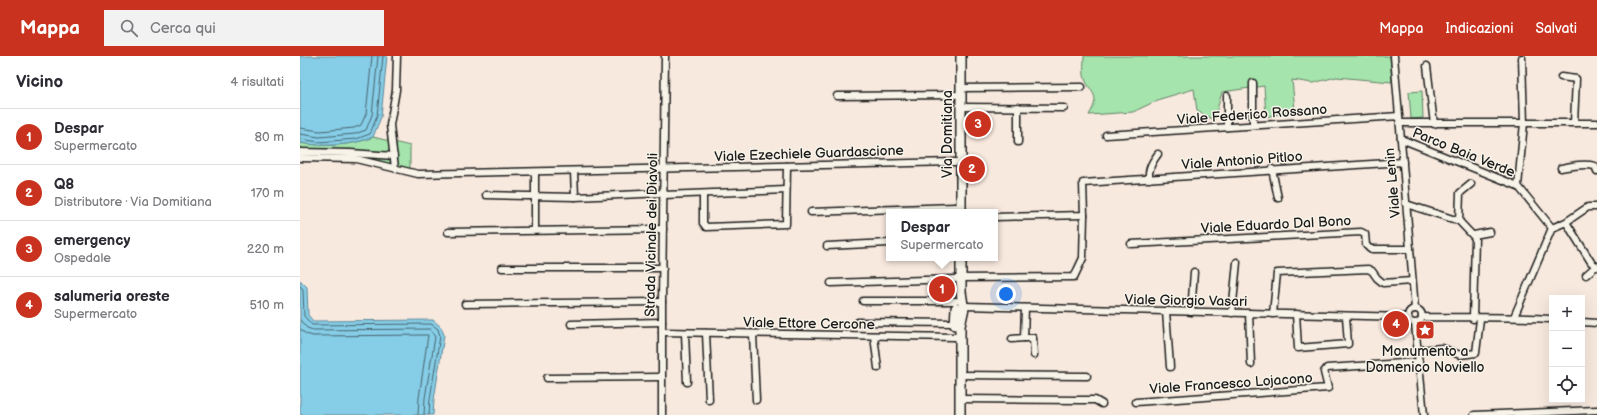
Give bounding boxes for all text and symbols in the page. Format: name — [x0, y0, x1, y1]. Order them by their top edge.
search box — [104, 10, 384, 46]
text: Mappa — [20, 17, 80, 40]
icon: search — [118, 17, 140, 39]
text: Cerca qui — [150, 19, 216, 38]
text: Mappa — [1379, 20, 1423, 37]
text: Indicazioni — [1445, 20, 1513, 37]
text: Salvati — [1535, 20, 1577, 37]
text: Vicino — [16, 72, 63, 92]
text: 4 risultati — [230, 74, 284, 90]
street label: Via Domitiana — [939, 90, 956, 178]
street label: Viale Federico Rossano — [1176, 101, 1328, 128]
pin: 3 — [965, 109, 991, 139]
text: Despar — [54, 119, 104, 138]
street label: Parco Baia Verde — [1410, 124, 1518, 181]
text: 1 — [26, 129, 32, 145]
text: 80 m — [255, 129, 284, 145]
text: Supermercato — [54, 138, 137, 154]
street label: Viale Ezechiele Guardascione — [714, 142, 904, 165]
street label: Viale Lenin — [1381, 147, 1404, 219]
street label: Viale Antonio Pitloo — [1181, 148, 1303, 173]
street label: Strada Vicinale dei Diavoli — [642, 153, 661, 317]
pin: 2 — [959, 154, 985, 184]
text: Q8 — [54, 175, 74, 194]
text: 2 — [25, 185, 33, 201]
text: 170 m — [251, 185, 284, 201]
text: Distributore · Via Domitiana — [54, 194, 212, 210]
popup — [886, 209, 998, 261]
street label: Viale Eduardo Dal Bono — [1200, 212, 1352, 237]
text: Despar — [900, 218, 950, 237]
text: emergency — [54, 231, 130, 250]
text: Supermercato — [900, 237, 984, 253]
text: 3 — [25, 241, 33, 257]
text: 220 m — [247, 241, 284, 257]
text: Ospedale — [54, 250, 111, 266]
pin: 1 — [929, 274, 955, 304]
your location — [996, 284, 1016, 304]
text: salumeria oreste — [54, 287, 170, 306]
street label: Viale Giorgio Vasari — [1124, 291, 1248, 310]
map controls — [1549, 295, 1585, 403]
button: + — [1549, 295, 1585, 331]
text: 4 — [25, 297, 33, 313]
text: 510 m — [250, 297, 284, 313]
text: Supermercato — [54, 306, 137, 322]
pin: 4 — [1383, 309, 1409, 339]
street label: Viale Ettore Cercone — [743, 314, 875, 333]
place icon: Monumento a Domenico Noviello — [1414, 319, 1436, 341]
button: − — [1549, 331, 1585, 367]
place label: Monumento a Domenico Noviello — [1366, 343, 1485, 376]
button: locate — [1549, 367, 1585, 403]
street label: Viale Francesco Lojacono — [1149, 369, 1313, 398]

